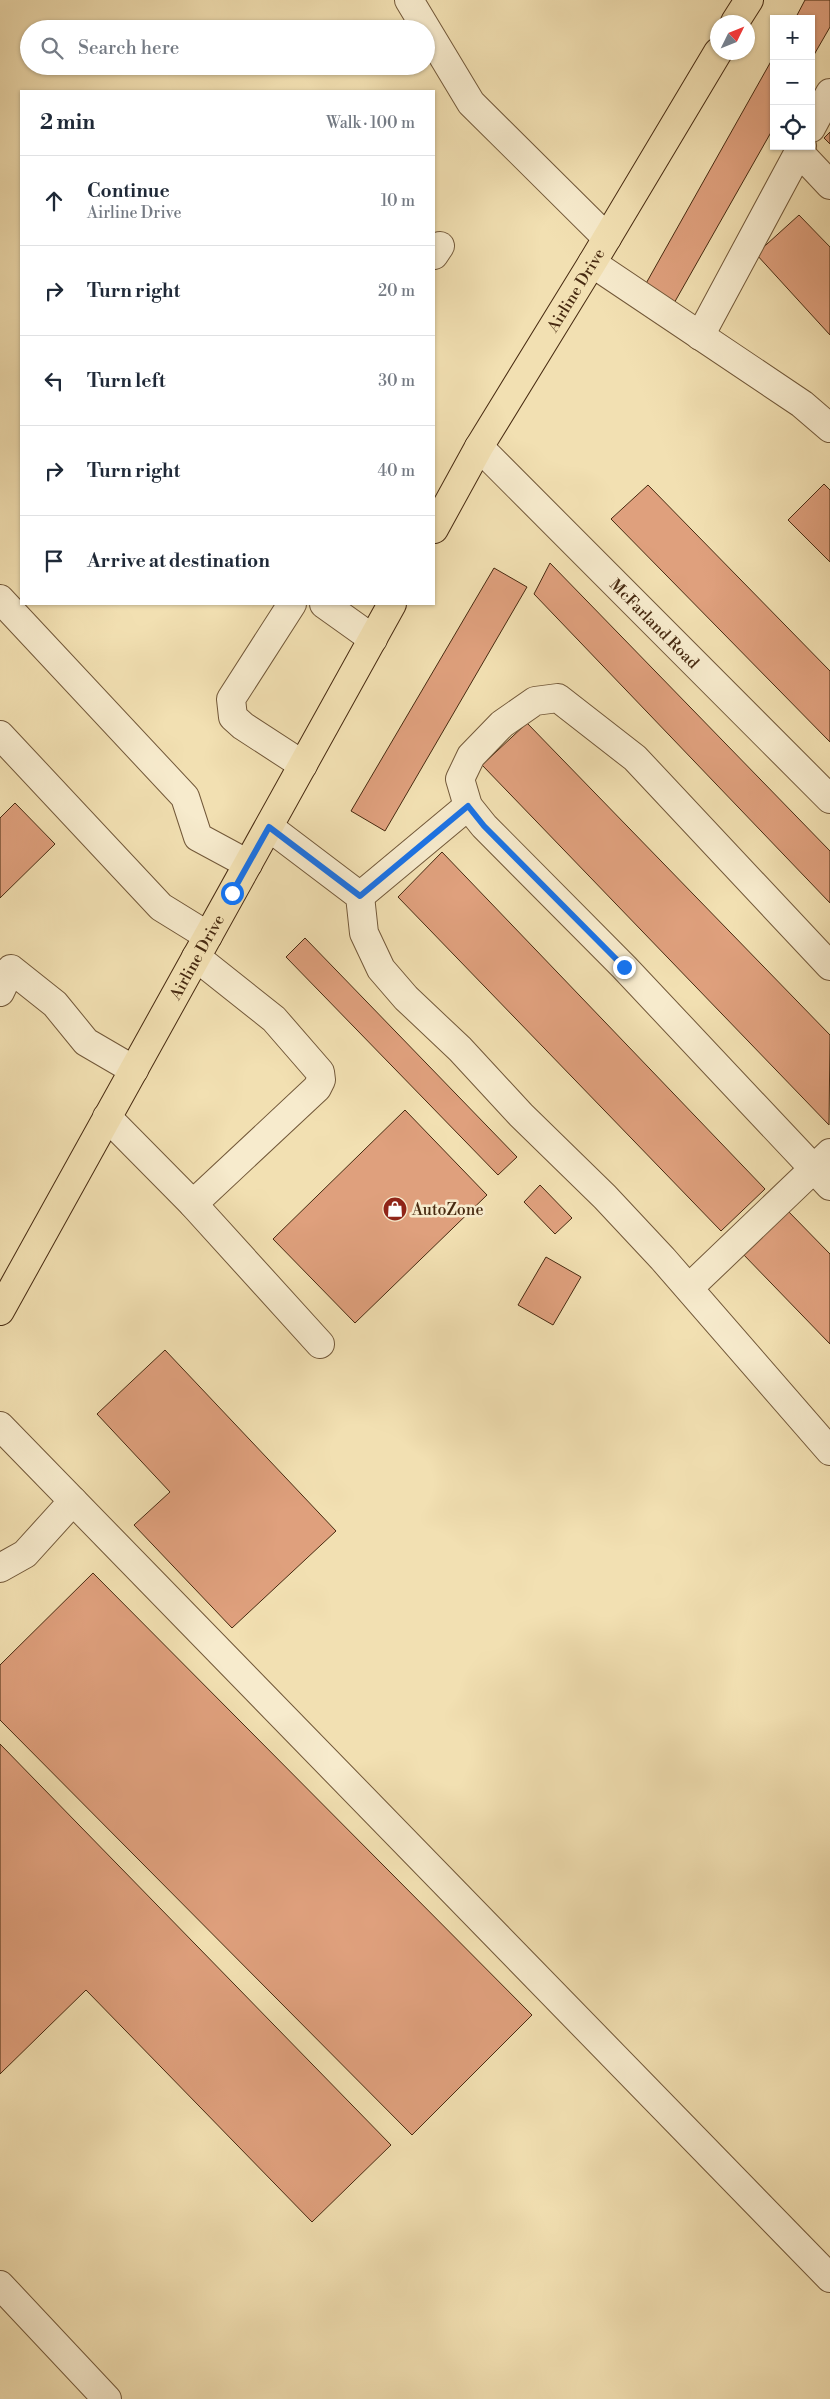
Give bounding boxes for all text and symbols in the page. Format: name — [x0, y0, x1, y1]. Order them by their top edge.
north arrow — [710, 15, 755, 60]
map controls — [770, 15, 815, 150]
button: + — [770, 15, 815, 60]
search box — [20, 20, 435, 75]
icon: search — [38, 34, 66, 62]
text: Search here — [78, 36, 179, 60]
button: − — [770, 60, 815, 105]
button: locate — [770, 105, 815, 150]
text: 2 min — [40, 110, 95, 136]
text: Walk · 100 m — [326, 113, 415, 133]
text: Continue — [87, 179, 170, 203]
icon: ahead — [40, 187, 68, 215]
text: 10 m — [381, 191, 415, 211]
text: Airline Drive — [87, 203, 182, 223]
street label: Airline Drive — [543, 245, 610, 337]
icon: right — [40, 277, 68, 305]
text: Turn right — [87, 279, 180, 303]
text: 20 m — [378, 281, 415, 301]
icon: left — [40, 367, 68, 395]
text: Turn left — [87, 369, 166, 393]
text: 30 m — [378, 371, 415, 391]
icon: right — [40, 457, 68, 485]
text: Turn right — [87, 459, 180, 483]
text: 40 m — [378, 461, 415, 481]
icon: arrive — [40, 547, 68, 575]
text: Arrive at destination — [87, 549, 270, 573]
street label: McFarland Road — [605, 575, 703, 673]
route start — [221, 882, 244, 905]
street label: Airline Drive — [165, 911, 229, 1004]
route end — [613, 956, 636, 979]
shop icon: AutoZone — [382, 1196, 408, 1222]
place label: AutoZone — [411, 1200, 483, 1220]

